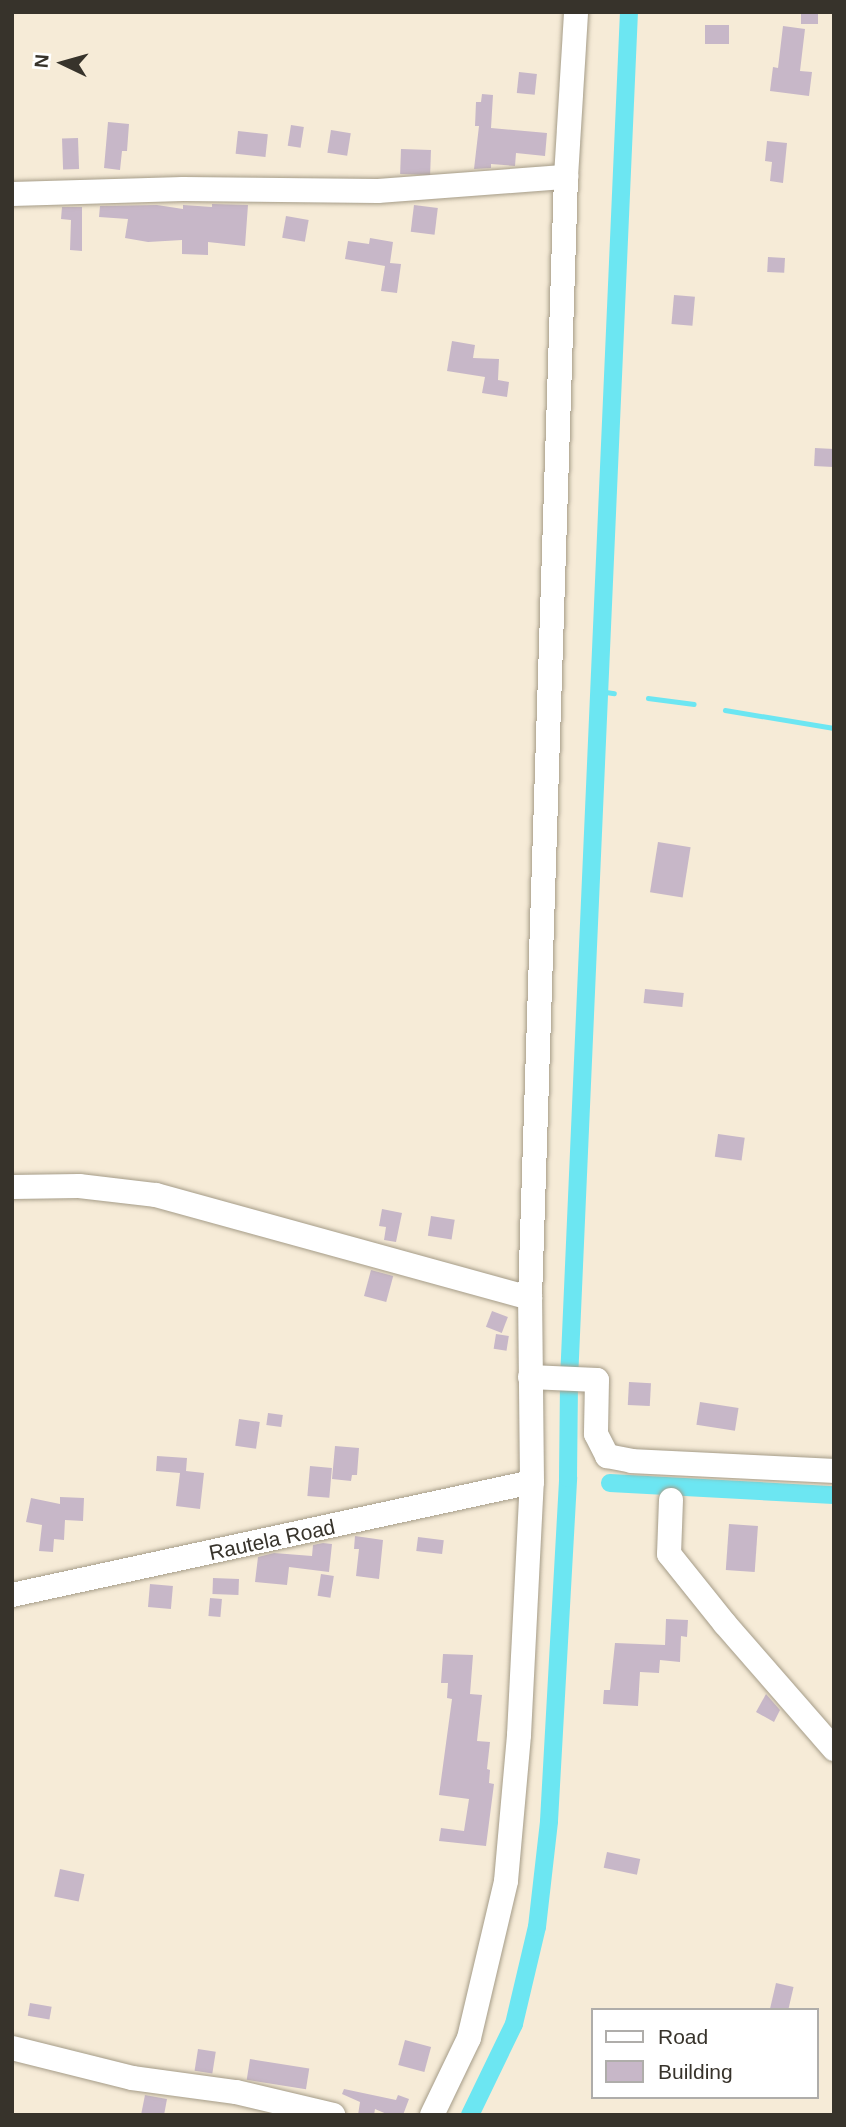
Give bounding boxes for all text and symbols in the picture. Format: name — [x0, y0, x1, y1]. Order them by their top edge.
north arrow — [28, 28, 98, 98]
text: N — [31, 53, 53, 69]
street label: Rautela Road — [207, 1514, 337, 1566]
legend — [590, 2008, 818, 2099]
text: Road — [658, 2025, 708, 2048]
text: Building — [658, 2060, 733, 2083]

